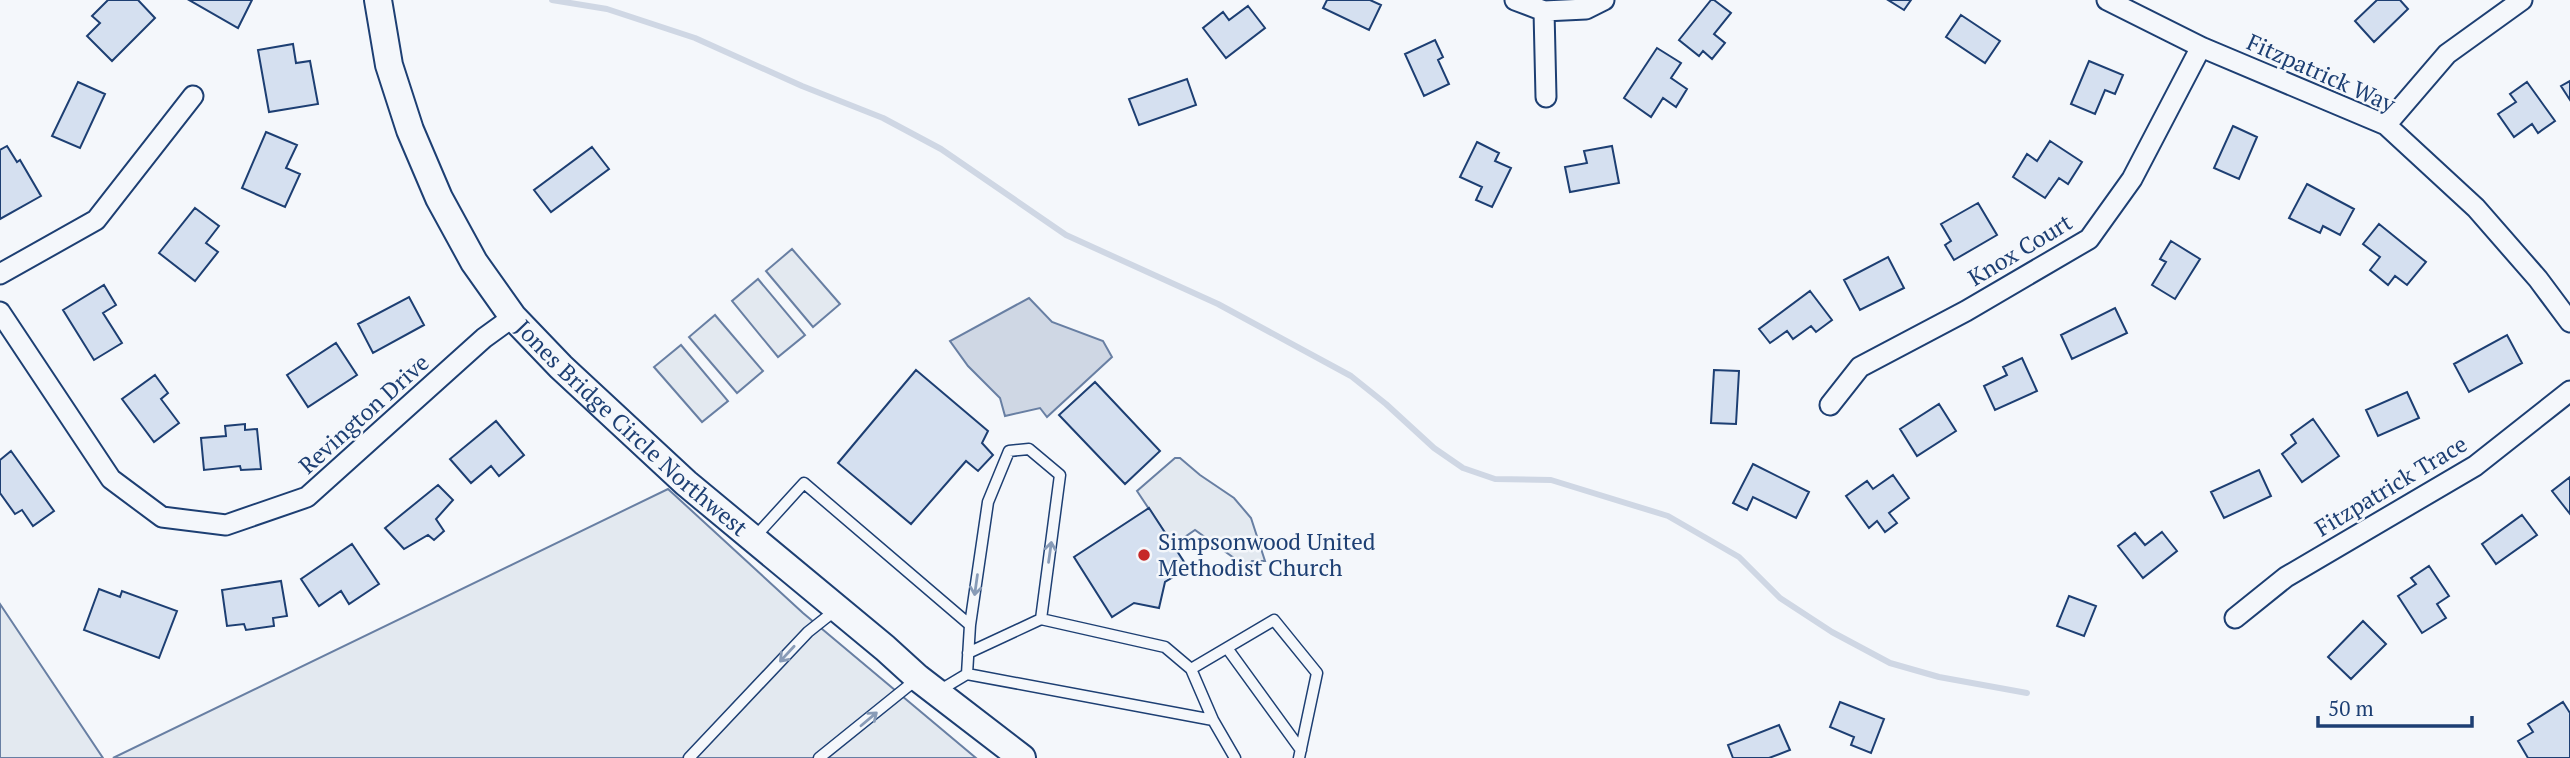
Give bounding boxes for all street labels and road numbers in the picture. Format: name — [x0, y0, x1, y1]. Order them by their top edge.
street label: Fitzpatrick Way — [2242, 26, 2401, 119]
street label: Knox Court — [1962, 206, 2078, 293]
street label: Jones Bridge Circle Northwest — [509, 313, 755, 543]
street label: Revington Drive — [292, 347, 435, 480]
street label: Fitzpatrick Trace — [2309, 428, 2473, 543]

